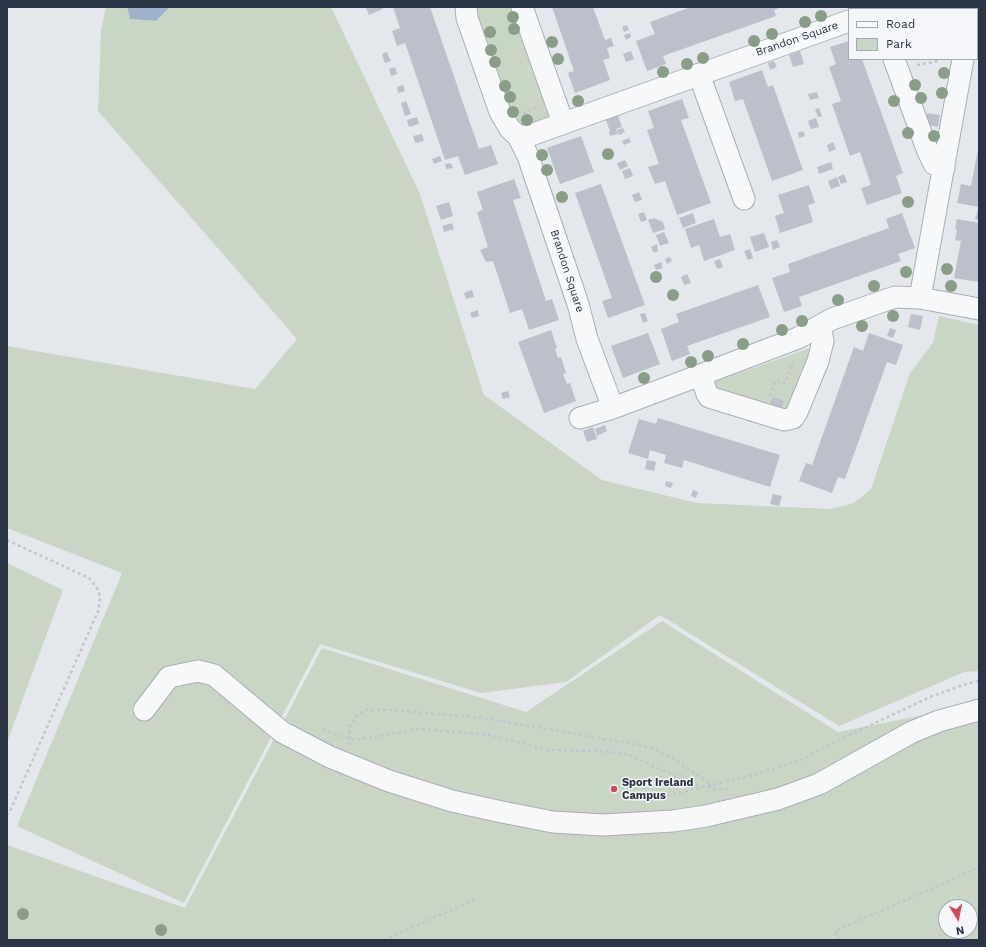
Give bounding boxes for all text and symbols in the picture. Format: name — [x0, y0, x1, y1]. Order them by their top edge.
legend — [848, 8, 978, 60]
text: Road — [886, 17, 915, 31]
street label: Brandon Square — [754, 19, 840, 59]
text: Park — [886, 37, 912, 51]
street label: Brandon Square — [547, 228, 587, 314]
place label: Sport Ireland Campus — [622, 776, 693, 802]
marker: Sport Ireland Campus — [609, 784, 619, 794]
north arrow — [938, 899, 978, 939]
text: N — [955, 923, 965, 937]

